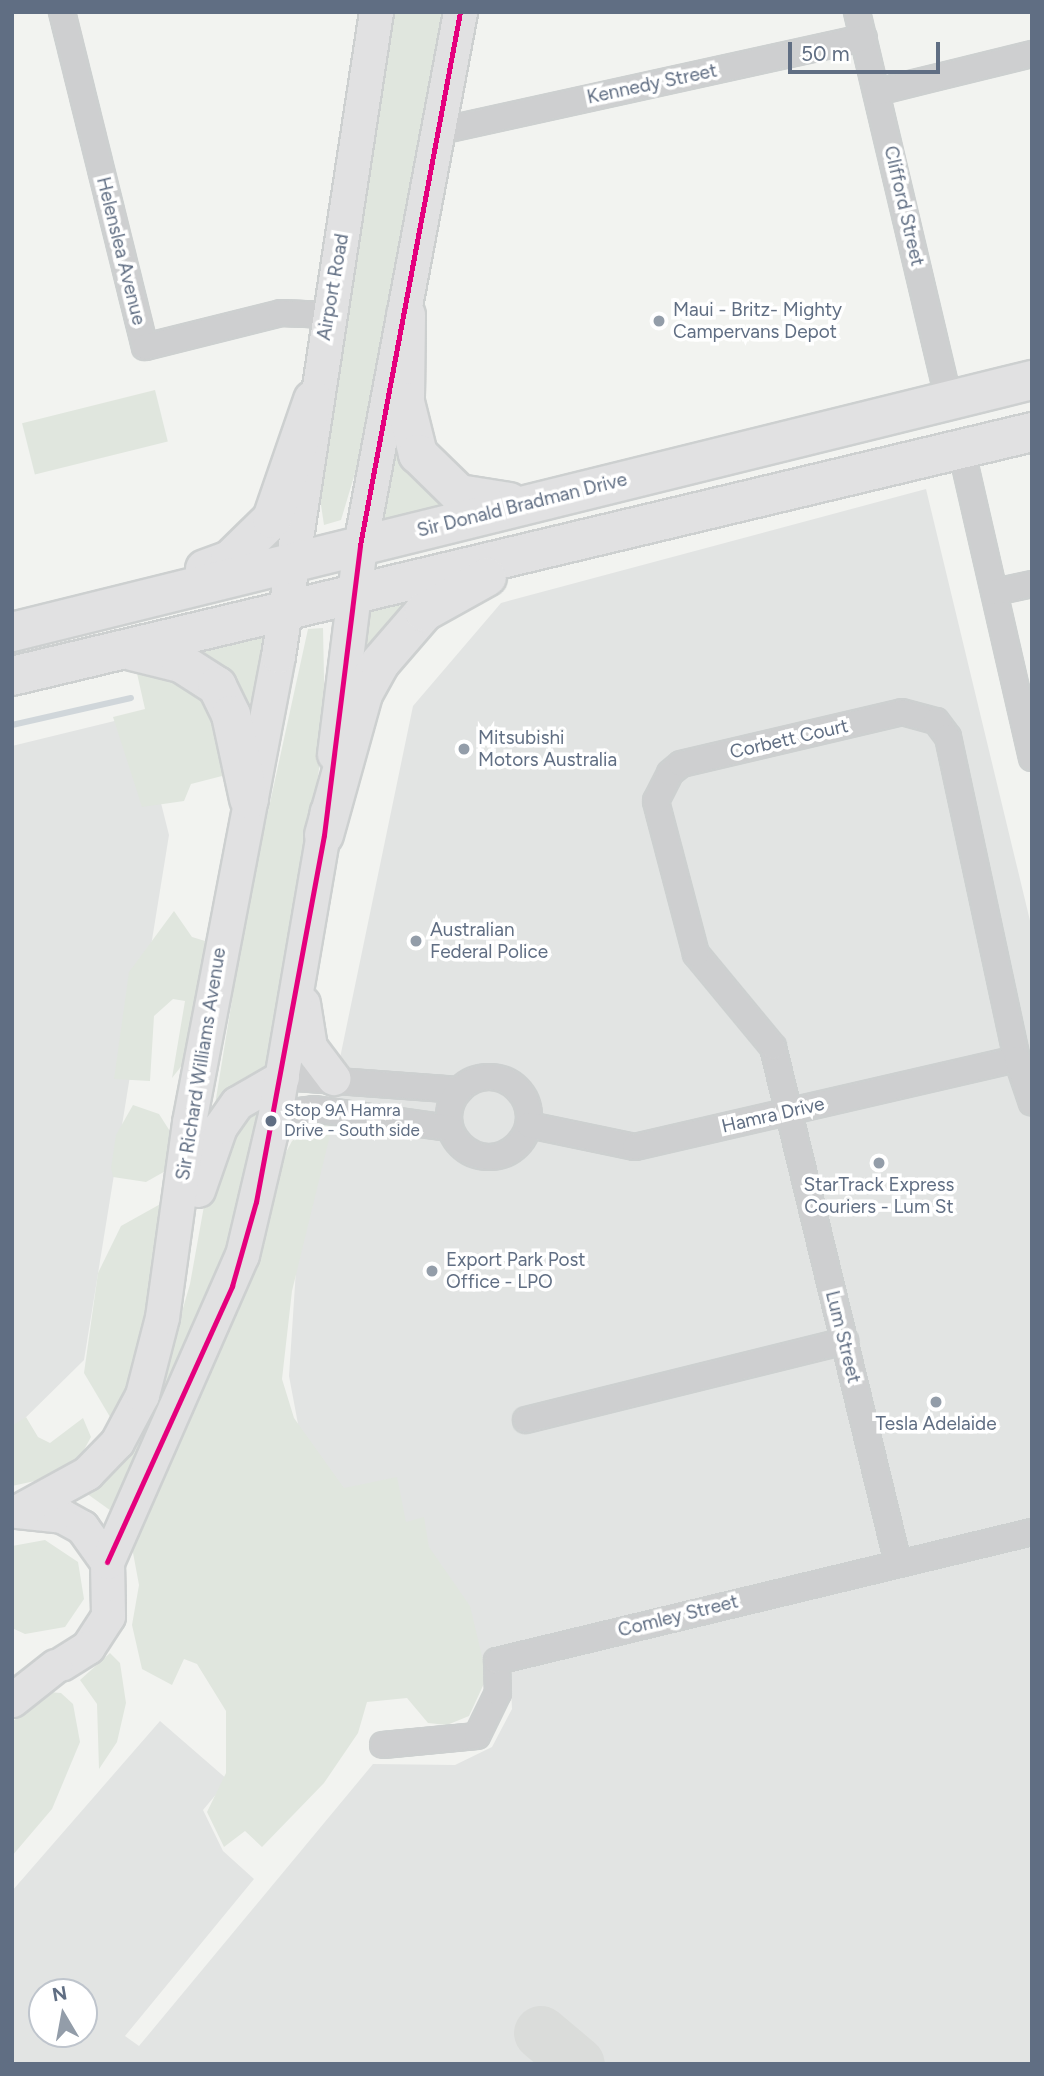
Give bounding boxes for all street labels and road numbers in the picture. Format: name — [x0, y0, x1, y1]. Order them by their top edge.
street label: Kennedy Street — [585, 59, 719, 109]
street label: Clifford Street — [879, 144, 929, 268]
street label: Helenslea Avenue — [92, 175, 150, 327]
street label: Airport Road — [312, 232, 354, 342]
street label: Sir Donald Bradman Drive — [415, 468, 629, 542]
street label: Corbett Court — [728, 714, 850, 764]
street label: Sir Richard Williams Avenue — [171, 946, 231, 1182]
street label: Hamra Drive — [719, 1092, 827, 1138]
street label: Lum Street — [821, 1288, 865, 1386]
street label: Comley Street — [616, 1590, 740, 1642]

